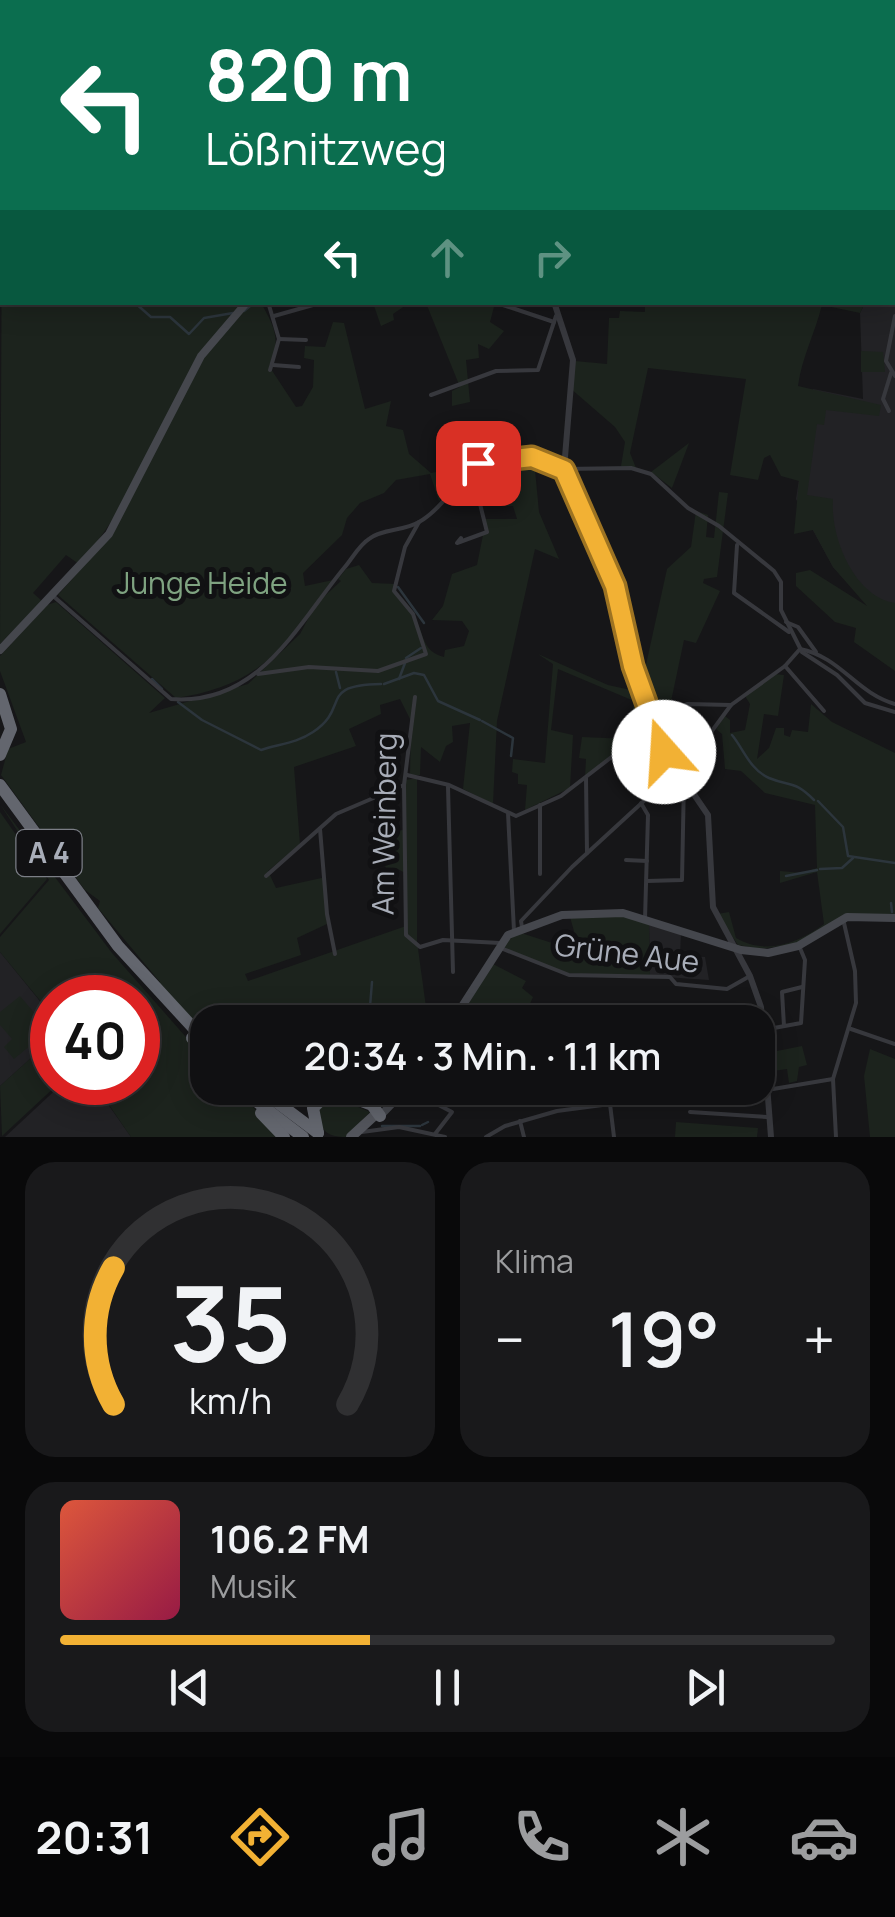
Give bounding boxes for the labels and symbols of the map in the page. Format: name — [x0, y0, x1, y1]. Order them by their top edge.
pin — [436, 421, 521, 506]
park label: Junge Heide — [116, 562, 288, 603]
position arrow — [612, 700, 716, 804]
street label: Am Weinberg — [361, 732, 406, 915]
road number: A 4 — [17, 830, 82, 876]
street label: Grüne Aue — [553, 923, 702, 982]
speed limit sign: 40 — [30, 975, 160, 1105]

